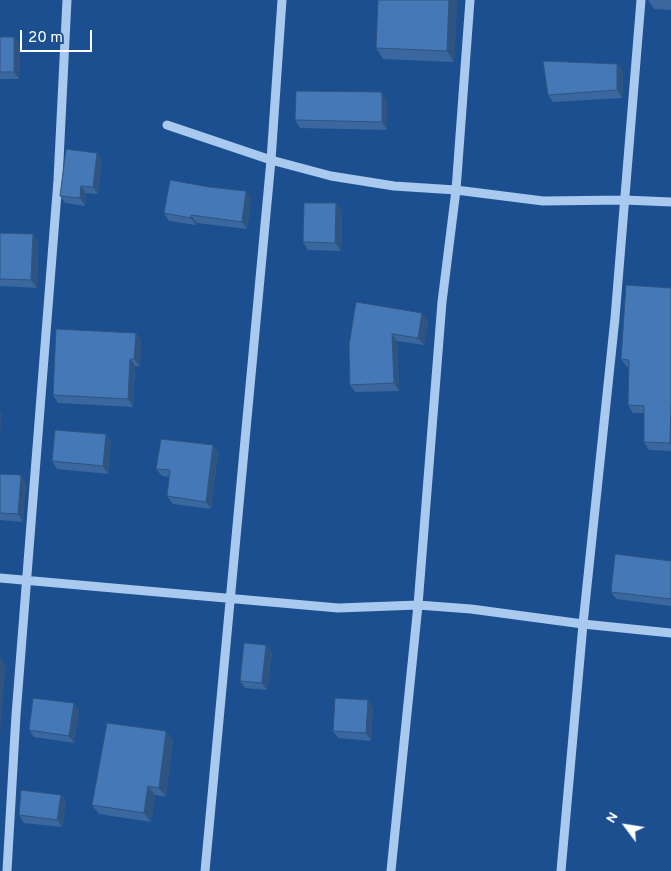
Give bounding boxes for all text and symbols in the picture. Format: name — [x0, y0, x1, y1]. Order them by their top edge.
scale bar — [22, 20, 95, 52]
text: 20 m — [28, 29, 63, 48]
north arrow — [601, 801, 651, 851]
text: N — [603, 809, 623, 827]

